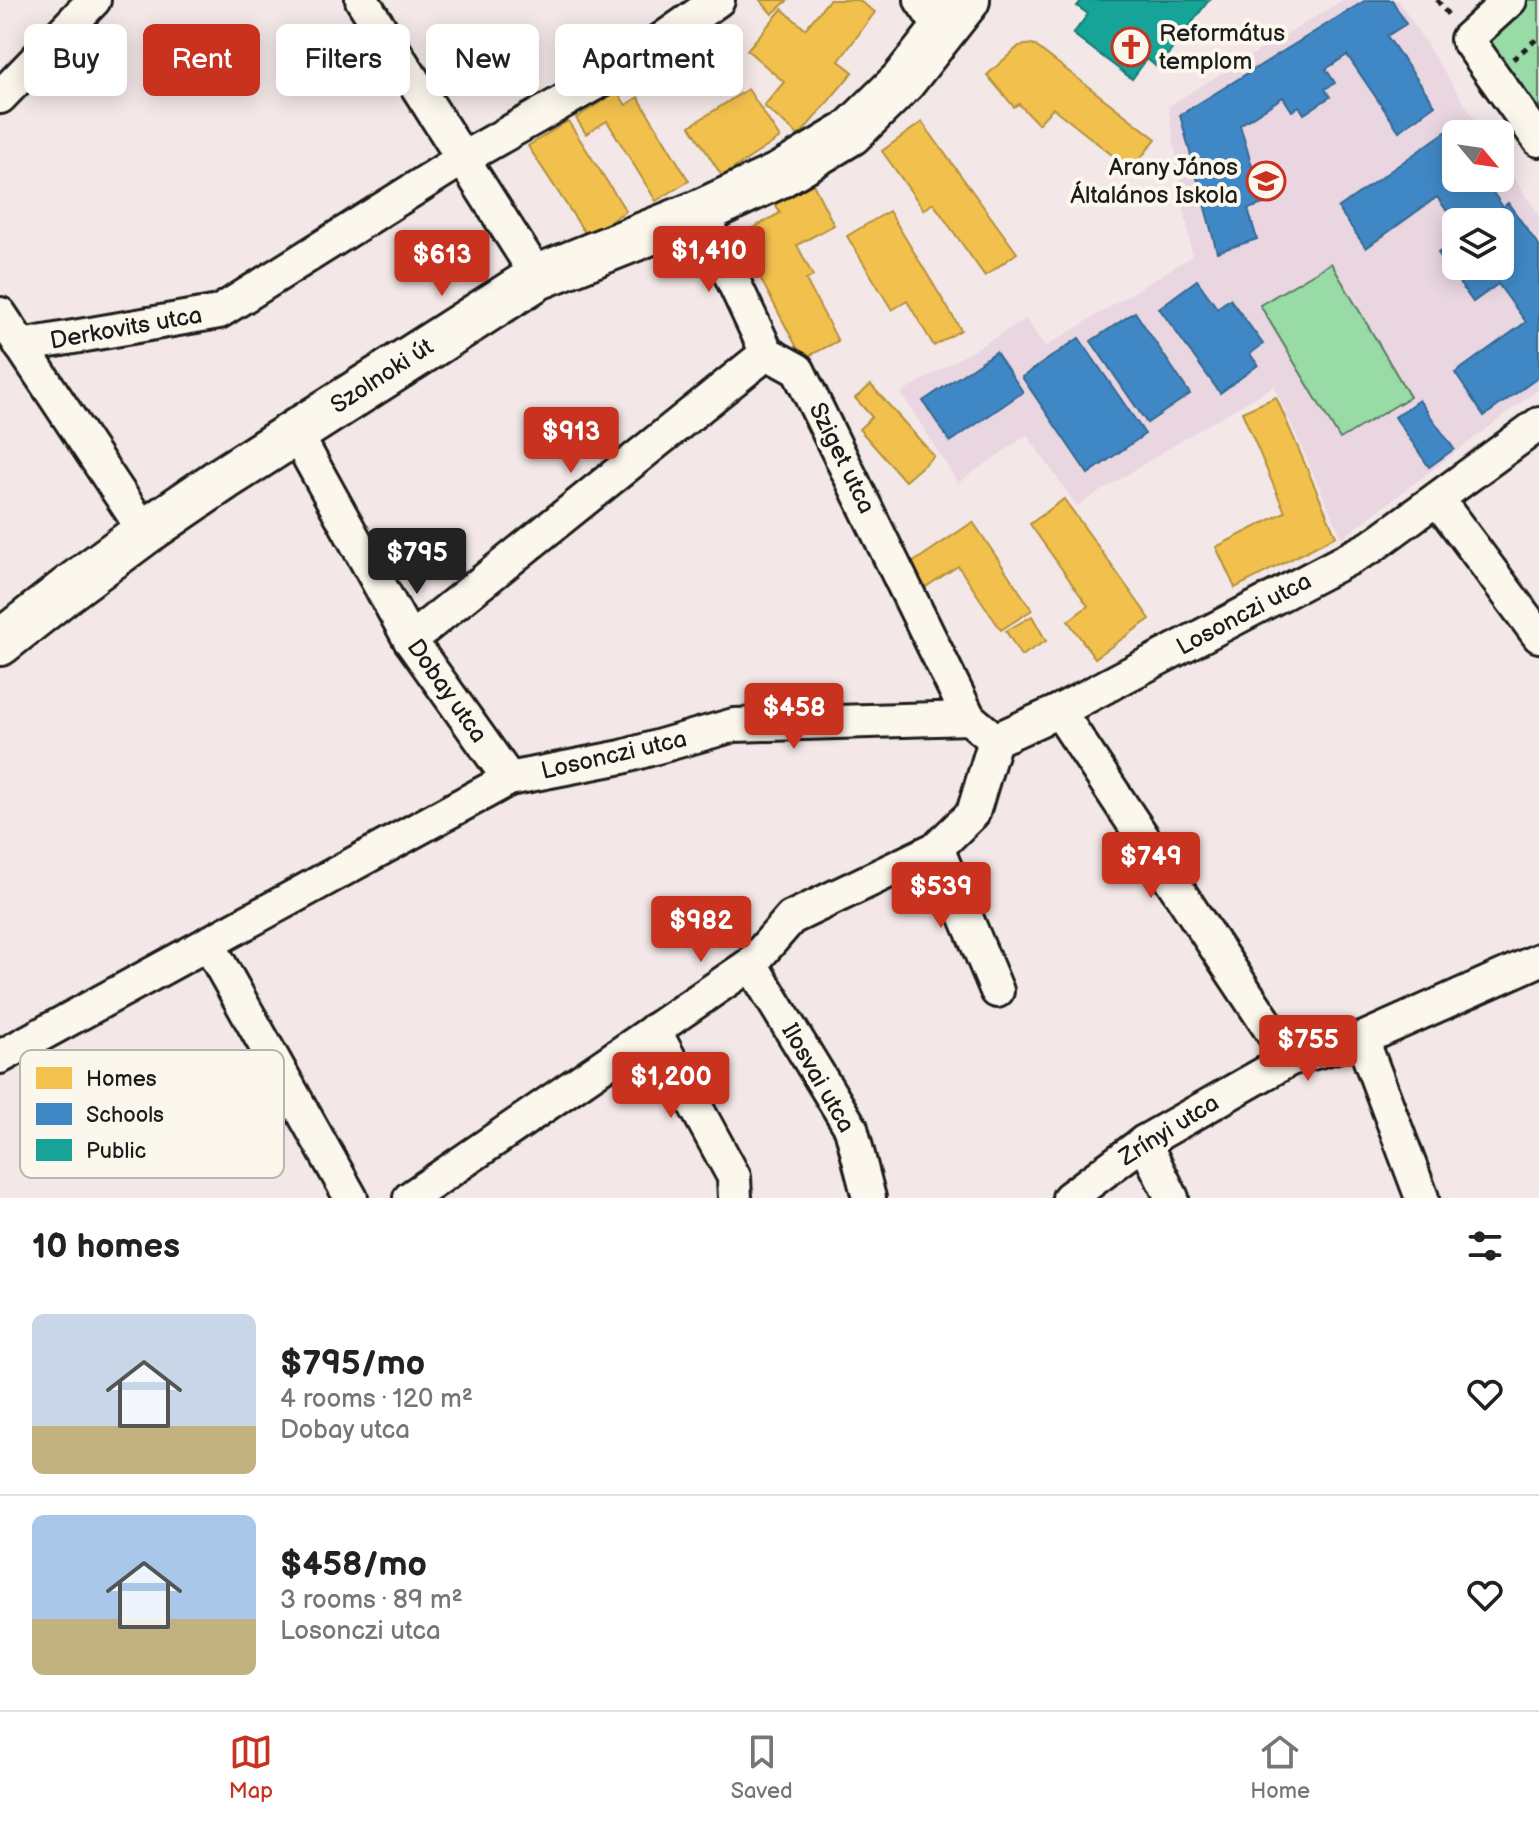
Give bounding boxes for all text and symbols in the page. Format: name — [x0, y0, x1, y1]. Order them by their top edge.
place label: Református templom — [1159, 19, 1285, 76]
chip: Buy — [24, 24, 127, 96]
chip: Rent — [143, 24, 260, 96]
chip: Filters — [276, 24, 410, 96]
chip: New — [426, 24, 539, 96]
chip: Apartment — [555, 24, 743, 96]
church icon: Református templom — [1110, 26, 1152, 68]
north arrow — [1442, 120, 1514, 192]
map controls — [1442, 120, 1514, 280]
place label: Arany János Általános Iskola — [1070, 153, 1238, 210]
school or university icon: Arany János Általános Iskola — [1245, 160, 1287, 202]
button: layers — [1442, 208, 1514, 280]
pin: $1,410 — [644, 226, 774, 294]
pin: $613 — [395, 230, 489, 298]
text: $1,410 — [671, 236, 747, 267]
text: $613 — [412, 240, 472, 271]
street label: Derkovits utca — [48, 300, 204, 356]
street label: Szolnoki út — [325, 332, 439, 420]
street label: Sziget utca — [803, 398, 881, 518]
pin: $913 — [524, 407, 618, 475]
text: $913 — [542, 417, 600, 448]
pin: $795 — [370, 528, 464, 596]
text: $795 — [386, 538, 448, 569]
street label: Losonczi utca — [1172, 566, 1316, 662]
street label: Dobay utca — [401, 634, 493, 748]
pin: $458 — [747, 683, 841, 751]
text: $458 — [762, 693, 826, 724]
street label: Losonczi utca — [538, 724, 690, 786]
pin: $749 — [1104, 832, 1198, 900]
text: $749 — [1120, 842, 1182, 873]
pin: $539 — [894, 862, 988, 930]
text: $539 — [910, 872, 972, 903]
pin: $982 — [654, 896, 748, 964]
text: $982 — [669, 906, 733, 937]
pin: $755 — [1261, 1015, 1355, 1083]
street label: Ilosvai utca — [775, 1018, 861, 1138]
text: $755 — [1277, 1025, 1339, 1056]
legend — [20, 1050, 284, 1178]
pin: $1,200 — [606, 1052, 736, 1120]
text: $1,200 — [630, 1062, 712, 1093]
text: Homes — [86, 1066, 157, 1093]
street label: Zrínyi utca — [1113, 1088, 1224, 1172]
text: Schools — [86, 1102, 164, 1129]
text: Public — [86, 1138, 146, 1165]
icon: filters — [1463, 1224, 1507, 1268]
text: 10 homes — [32, 1226, 180, 1267]
text: $795/mo — [280, 1343, 425, 1384]
icon: home — [96, 1346, 192, 1442]
icon: heart — [1463, 1372, 1507, 1416]
text: 4 rooms · 120 m² — [280, 1384, 473, 1415]
text: Dobay utca — [280, 1415, 410, 1446]
text: $458/mo — [280, 1544, 427, 1585]
icon: home — [96, 1547, 192, 1643]
icon: heart — [1463, 1573, 1507, 1617]
text: 3 rooms · 89 m² — [280, 1585, 463, 1616]
text: Losonczi utca — [280, 1616, 441, 1647]
tab: Map — [229, 1730, 273, 1805]
tab: Saved — [731, 1730, 793, 1805]
tab: Home — [1250, 1730, 1310, 1805]

